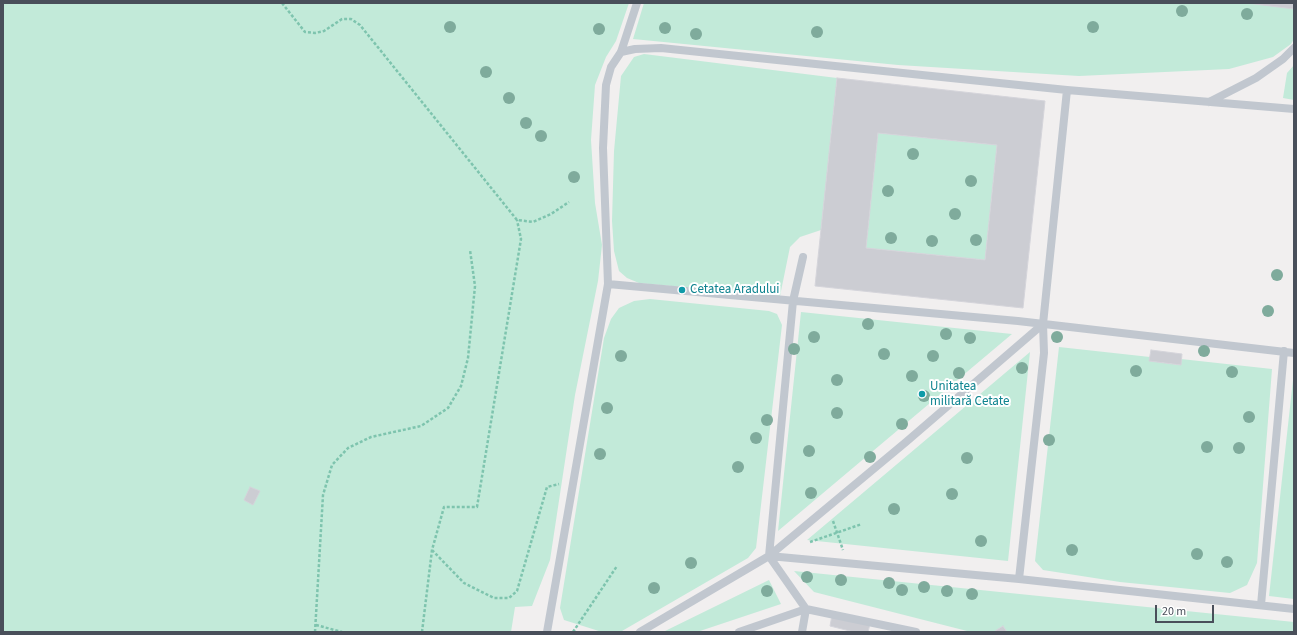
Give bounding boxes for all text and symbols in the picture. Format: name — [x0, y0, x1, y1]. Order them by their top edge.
place label: Cetatea Aradului — [690, 282, 780, 298]
marker: Cetatea Aradului — [677, 285, 687, 295]
place label: Unitatea militară Cetate — [930, 379, 1009, 410]
marker: Unitatea militară Cetate — [917, 389, 927, 399]
scale bar — [1157, 597, 1216, 623]
text: 20 m — [1162, 603, 1186, 620]

